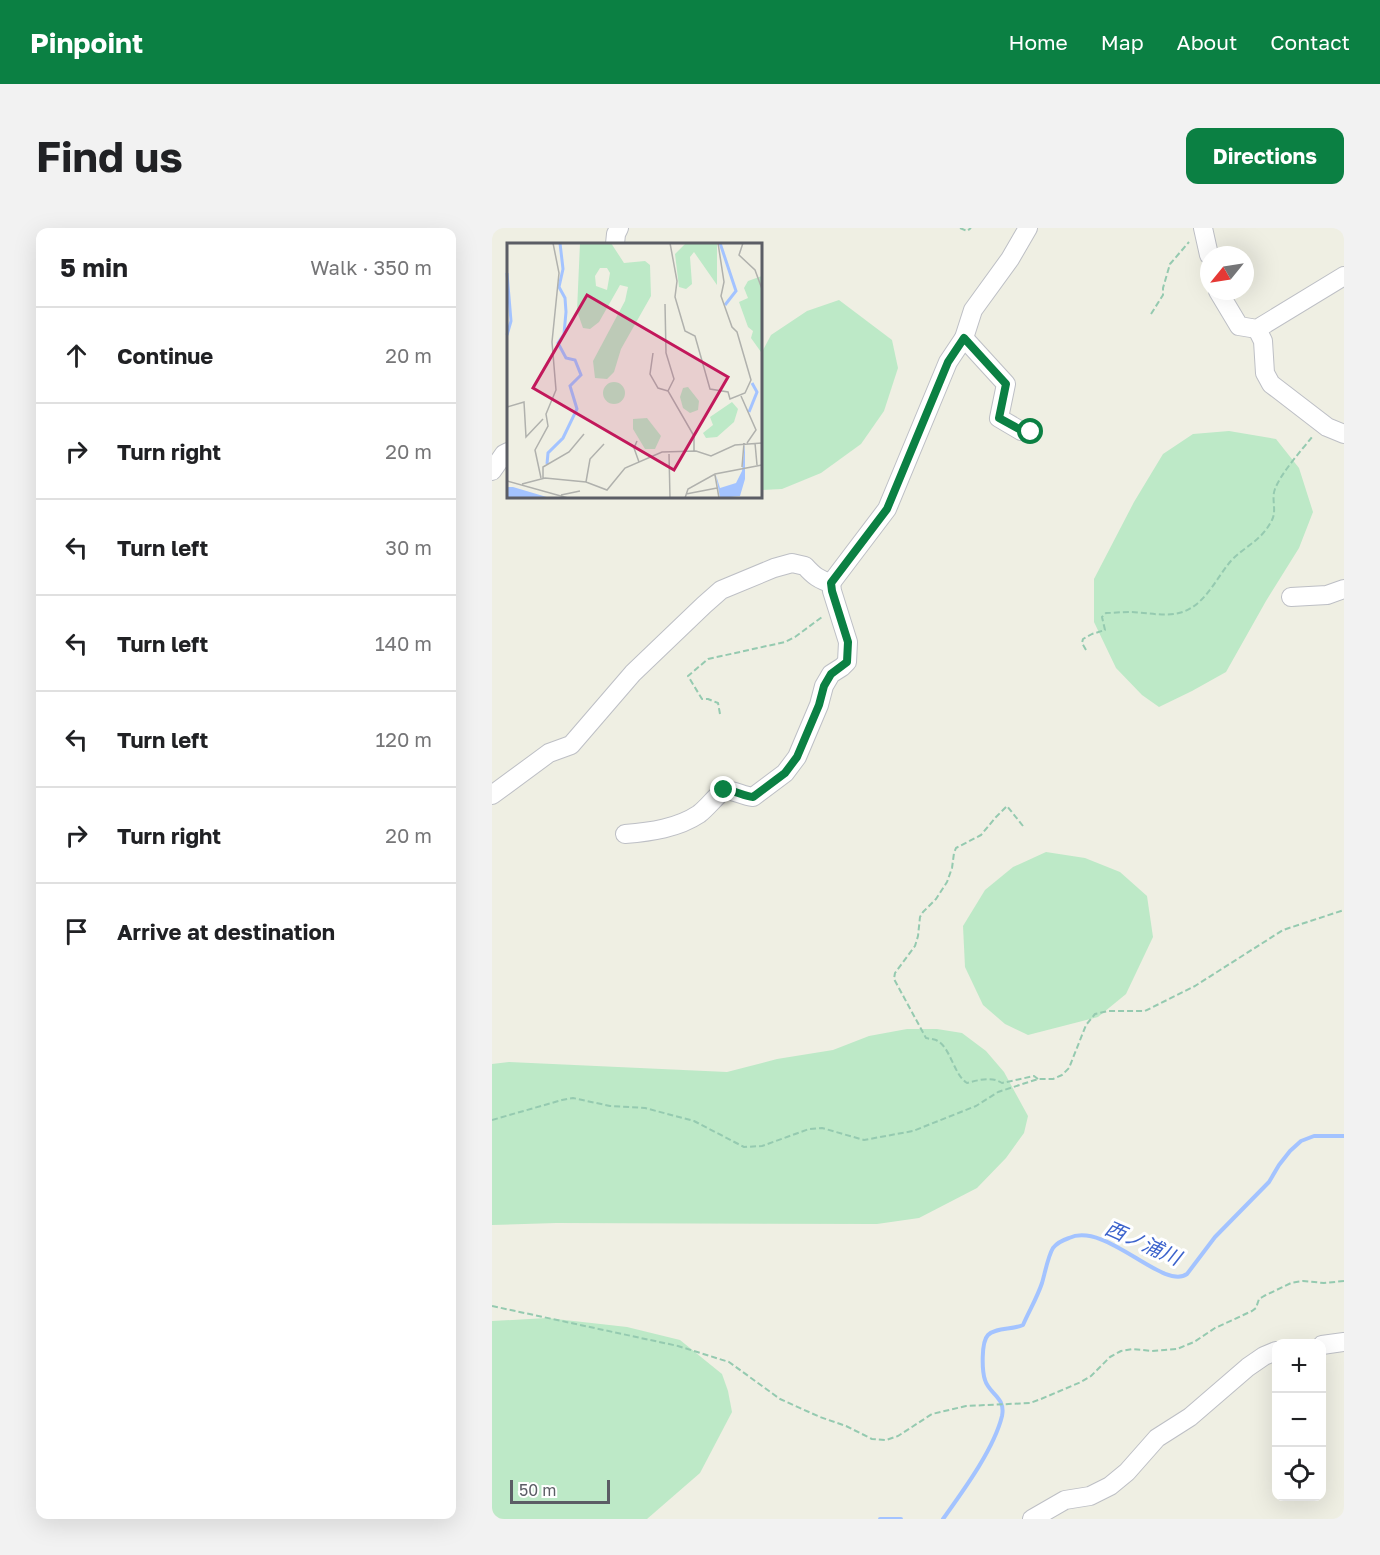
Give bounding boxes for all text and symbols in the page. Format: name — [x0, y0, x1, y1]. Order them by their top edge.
text: Pinpoint — [30, 26, 143, 59]
text: Home — [1008, 29, 1068, 55]
text: Map — [1101, 29, 1144, 55]
text: About — [1177, 29, 1237, 55]
text: Contact — [1270, 29, 1350, 55]
button: Directions — [1186, 128, 1344, 184]
text: Find us — [36, 131, 183, 181]
inset map — [507, 243, 762, 498]
north arrow — [1200, 246, 1254, 300]
text: 5 min — [60, 252, 128, 283]
text: Walk · 350 m — [310, 255, 432, 279]
icon: ahead — [60, 339, 93, 372]
text: Continue — [117, 342, 213, 369]
text: 20 m — [385, 343, 432, 367]
route start — [1017, 418, 1043, 444]
icon: right — [60, 435, 93, 468]
text: Turn right — [117, 438, 221, 465]
text: 20 m — [385, 439, 432, 463]
icon: left — [60, 531, 93, 564]
text: Turn left — [117, 534, 208, 561]
text: 30 m — [385, 535, 432, 559]
icon: left — [60, 627, 93, 660]
text: Turn left — [117, 630, 208, 657]
text: 140 m — [375, 631, 432, 655]
icon: left — [60, 723, 93, 756]
text: Turn left — [117, 726, 208, 753]
text: 120 m — [376, 727, 432, 751]
route end — [710, 776, 736, 802]
icon: right — [60, 819, 93, 852]
text: Turn right — [117, 822, 221, 849]
text: 20 m — [385, 823, 432, 847]
icon: arrive — [60, 915, 93, 948]
text: Arrive at destination — [117, 918, 335, 945]
water label: 西ノ浦川 — [1102, 1215, 1187, 1270]
map controls — [1272, 1339, 1326, 1501]
button: + — [1272, 1339, 1326, 1393]
button: − — [1272, 1393, 1326, 1447]
button: locate — [1272, 1447, 1326, 1501]
scale bar — [510, 1477, 610, 1504]
text: 50 m — [519, 1480, 556, 1500]

